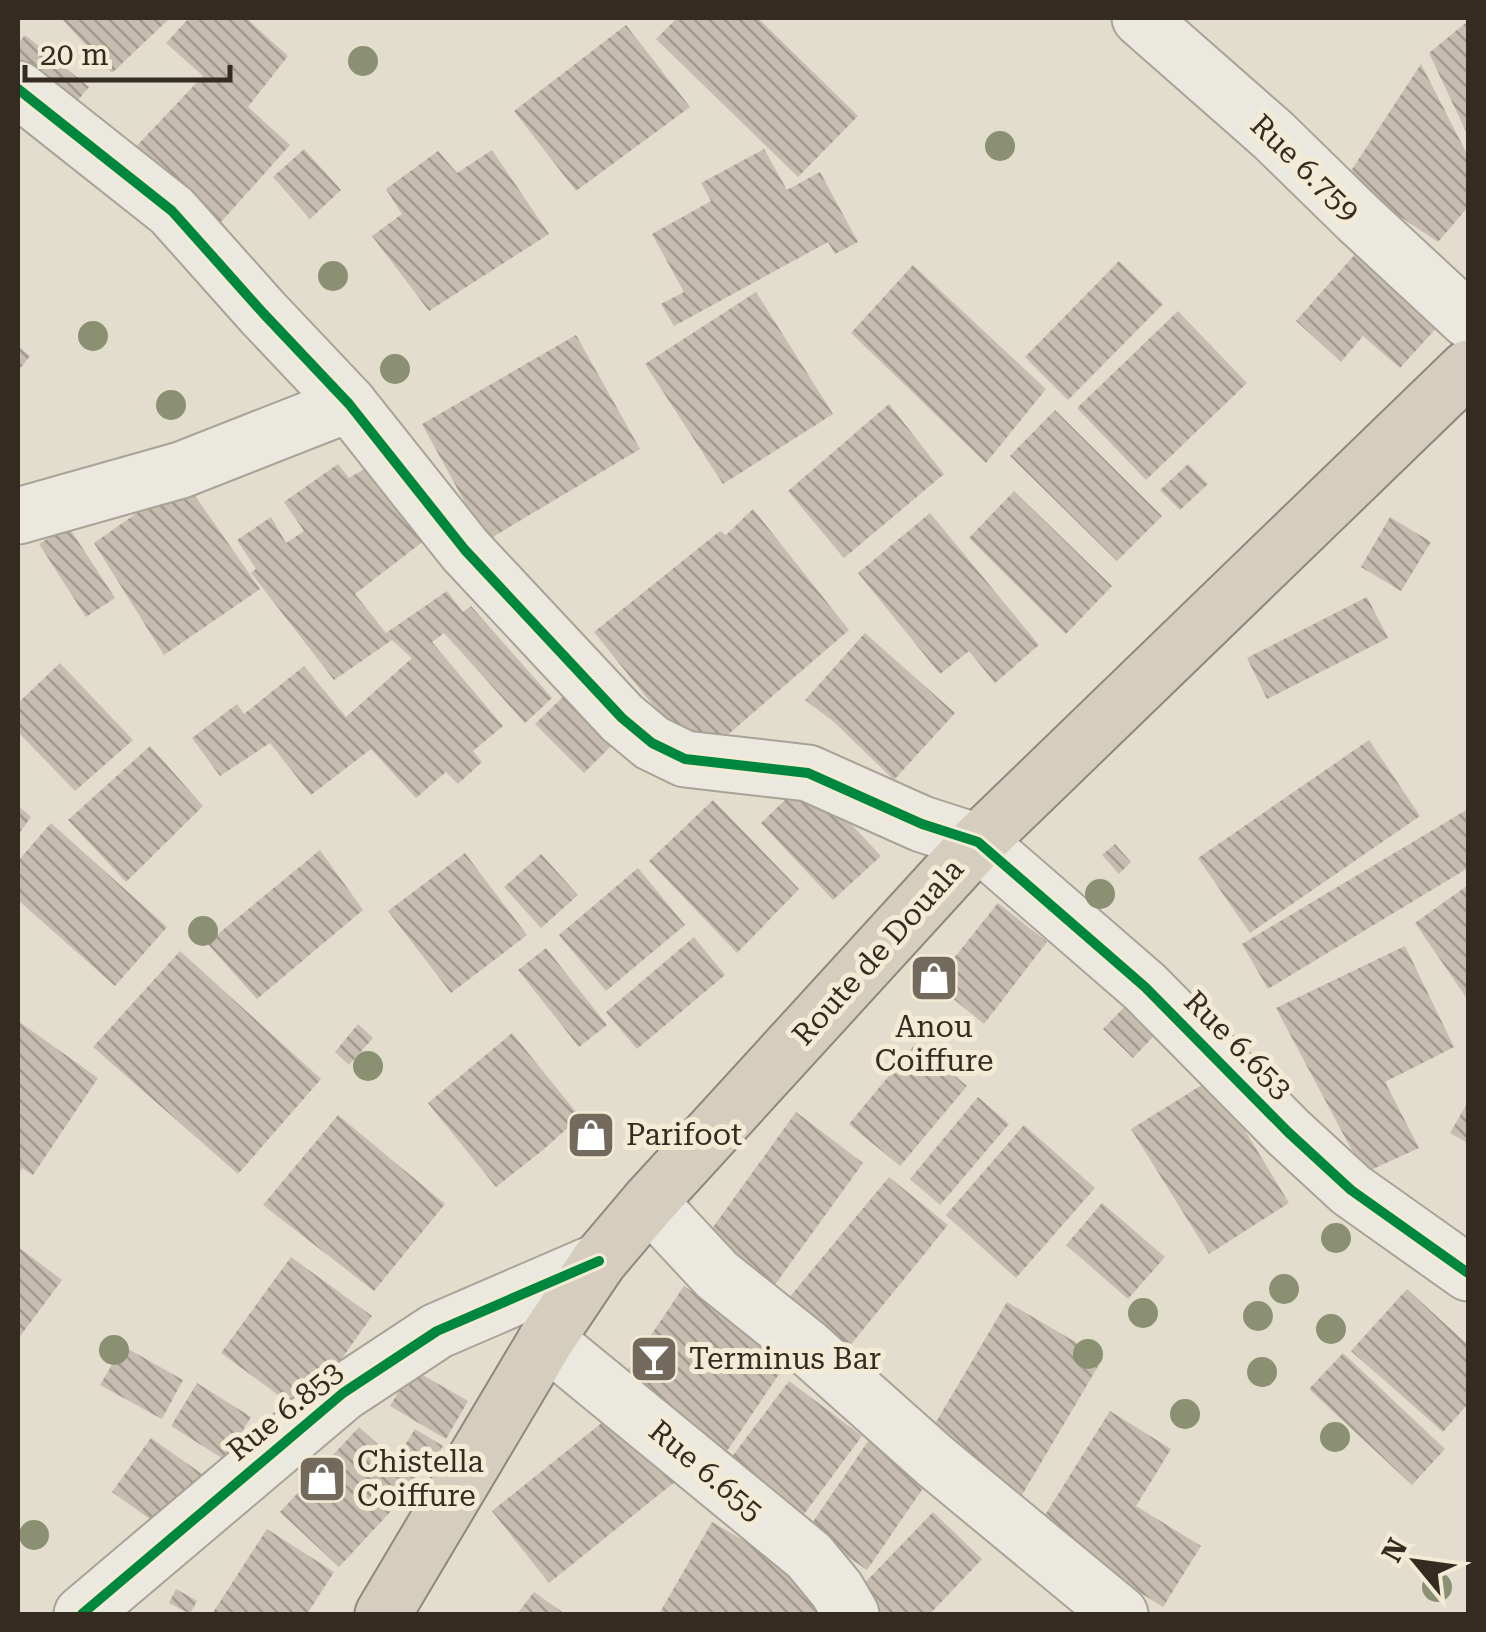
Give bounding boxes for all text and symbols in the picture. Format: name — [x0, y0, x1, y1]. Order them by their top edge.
scale bar — [25, 20, 230, 82]
text: 20 m — [40, 37, 109, 72]
street label: Rue 6.759 — [1244, 107, 1367, 228]
street label: Route de Douala — [785, 851, 970, 1052]
shop icon: Anou Coiffure — [908, 952, 960, 1004]
street label: Rue 6.653 — [1177, 983, 1300, 1106]
place label: Anou Coiffure — [875, 1009, 993, 1078]
shop icon: Parifoot — [565, 1109, 617, 1161]
place label: Parifoot — [626, 1117, 742, 1152]
bar icon: Terminus Bar — [628, 1333, 680, 1385]
place label: Terminus Bar — [689, 1341, 881, 1376]
street label: Rue 6.853 — [220, 1354, 349, 1468]
street label: Rue 6.655 — [642, 1413, 770, 1528]
place label: Chistella Coiffure — [357, 1444, 484, 1513]
shop icon: Chistella Coiffure — [296, 1453, 348, 1505]
north arrow — [1366, 1512, 1466, 1612]
text: N — [1375, 1533, 1414, 1568]

